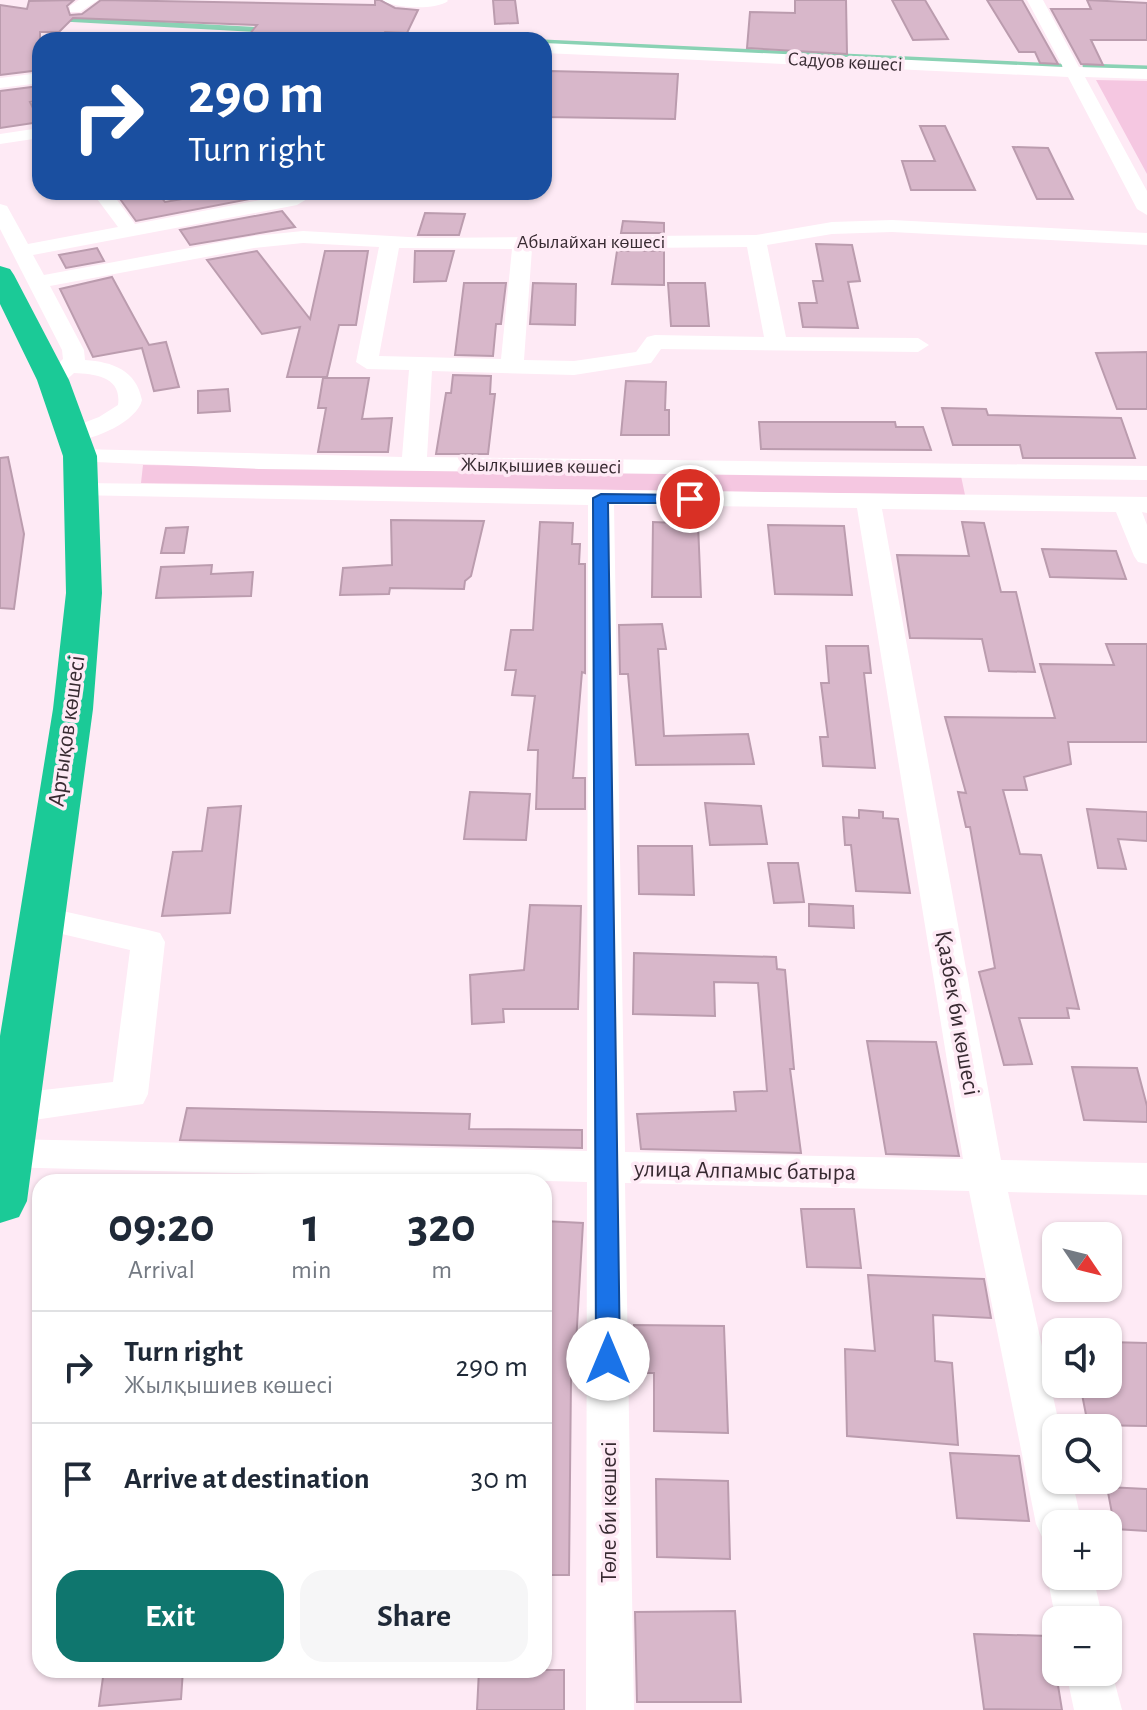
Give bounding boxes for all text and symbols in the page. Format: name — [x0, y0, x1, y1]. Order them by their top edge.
street label: Садуов көшесі — [787, 49, 903, 75]
icon: right — [56, 64, 160, 168]
text: 290 m — [188, 67, 324, 123]
text: Turn right — [188, 132, 325, 168]
street label: Абылайхан көшесі — [517, 232, 665, 252]
street label: Жылқышиев көшесі — [460, 455, 622, 477]
pin — [656, 465, 724, 533]
icon: arrive — [668, 477, 712, 521]
street label: Артықов көшесі — [45, 654, 89, 808]
street label: Қазбек би көшесі — [931, 929, 983, 1097]
street label: улица Алпамыс батыра — [633, 1157, 856, 1185]
text: 09:20 — [108, 1203, 215, 1251]
text: 1 — [303, 1203, 320, 1251]
text: 320 — [408, 1203, 476, 1251]
north arrow — [1042, 1222, 1122, 1302]
map controls — [1042, 1222, 1122, 1686]
text: Arrival — [128, 1257, 195, 1283]
text: min — [291, 1257, 331, 1283]
text: m — [431, 1257, 452, 1283]
position arrow — [566, 1317, 650, 1401]
button: sound — [1042, 1318, 1122, 1398]
text: Turn right — [124, 1337, 243, 1367]
icon: right — [56, 1345, 100, 1389]
text: 290 m — [455, 1352, 528, 1382]
text: Жылқышиев көшесі — [124, 1372, 333, 1398]
button: search — [1042, 1414, 1122, 1494]
street label: Төле би көшесі — [597, 1441, 621, 1583]
icon: arrive — [56, 1457, 100, 1501]
text: Arrive at destination — [124, 1464, 370, 1494]
text: 30 m — [471, 1464, 528, 1494]
button: + — [1042, 1510, 1122, 1590]
button: Exit — [56, 1570, 284, 1662]
button: Share — [300, 1570, 528, 1662]
button: − — [1042, 1606, 1122, 1686]

